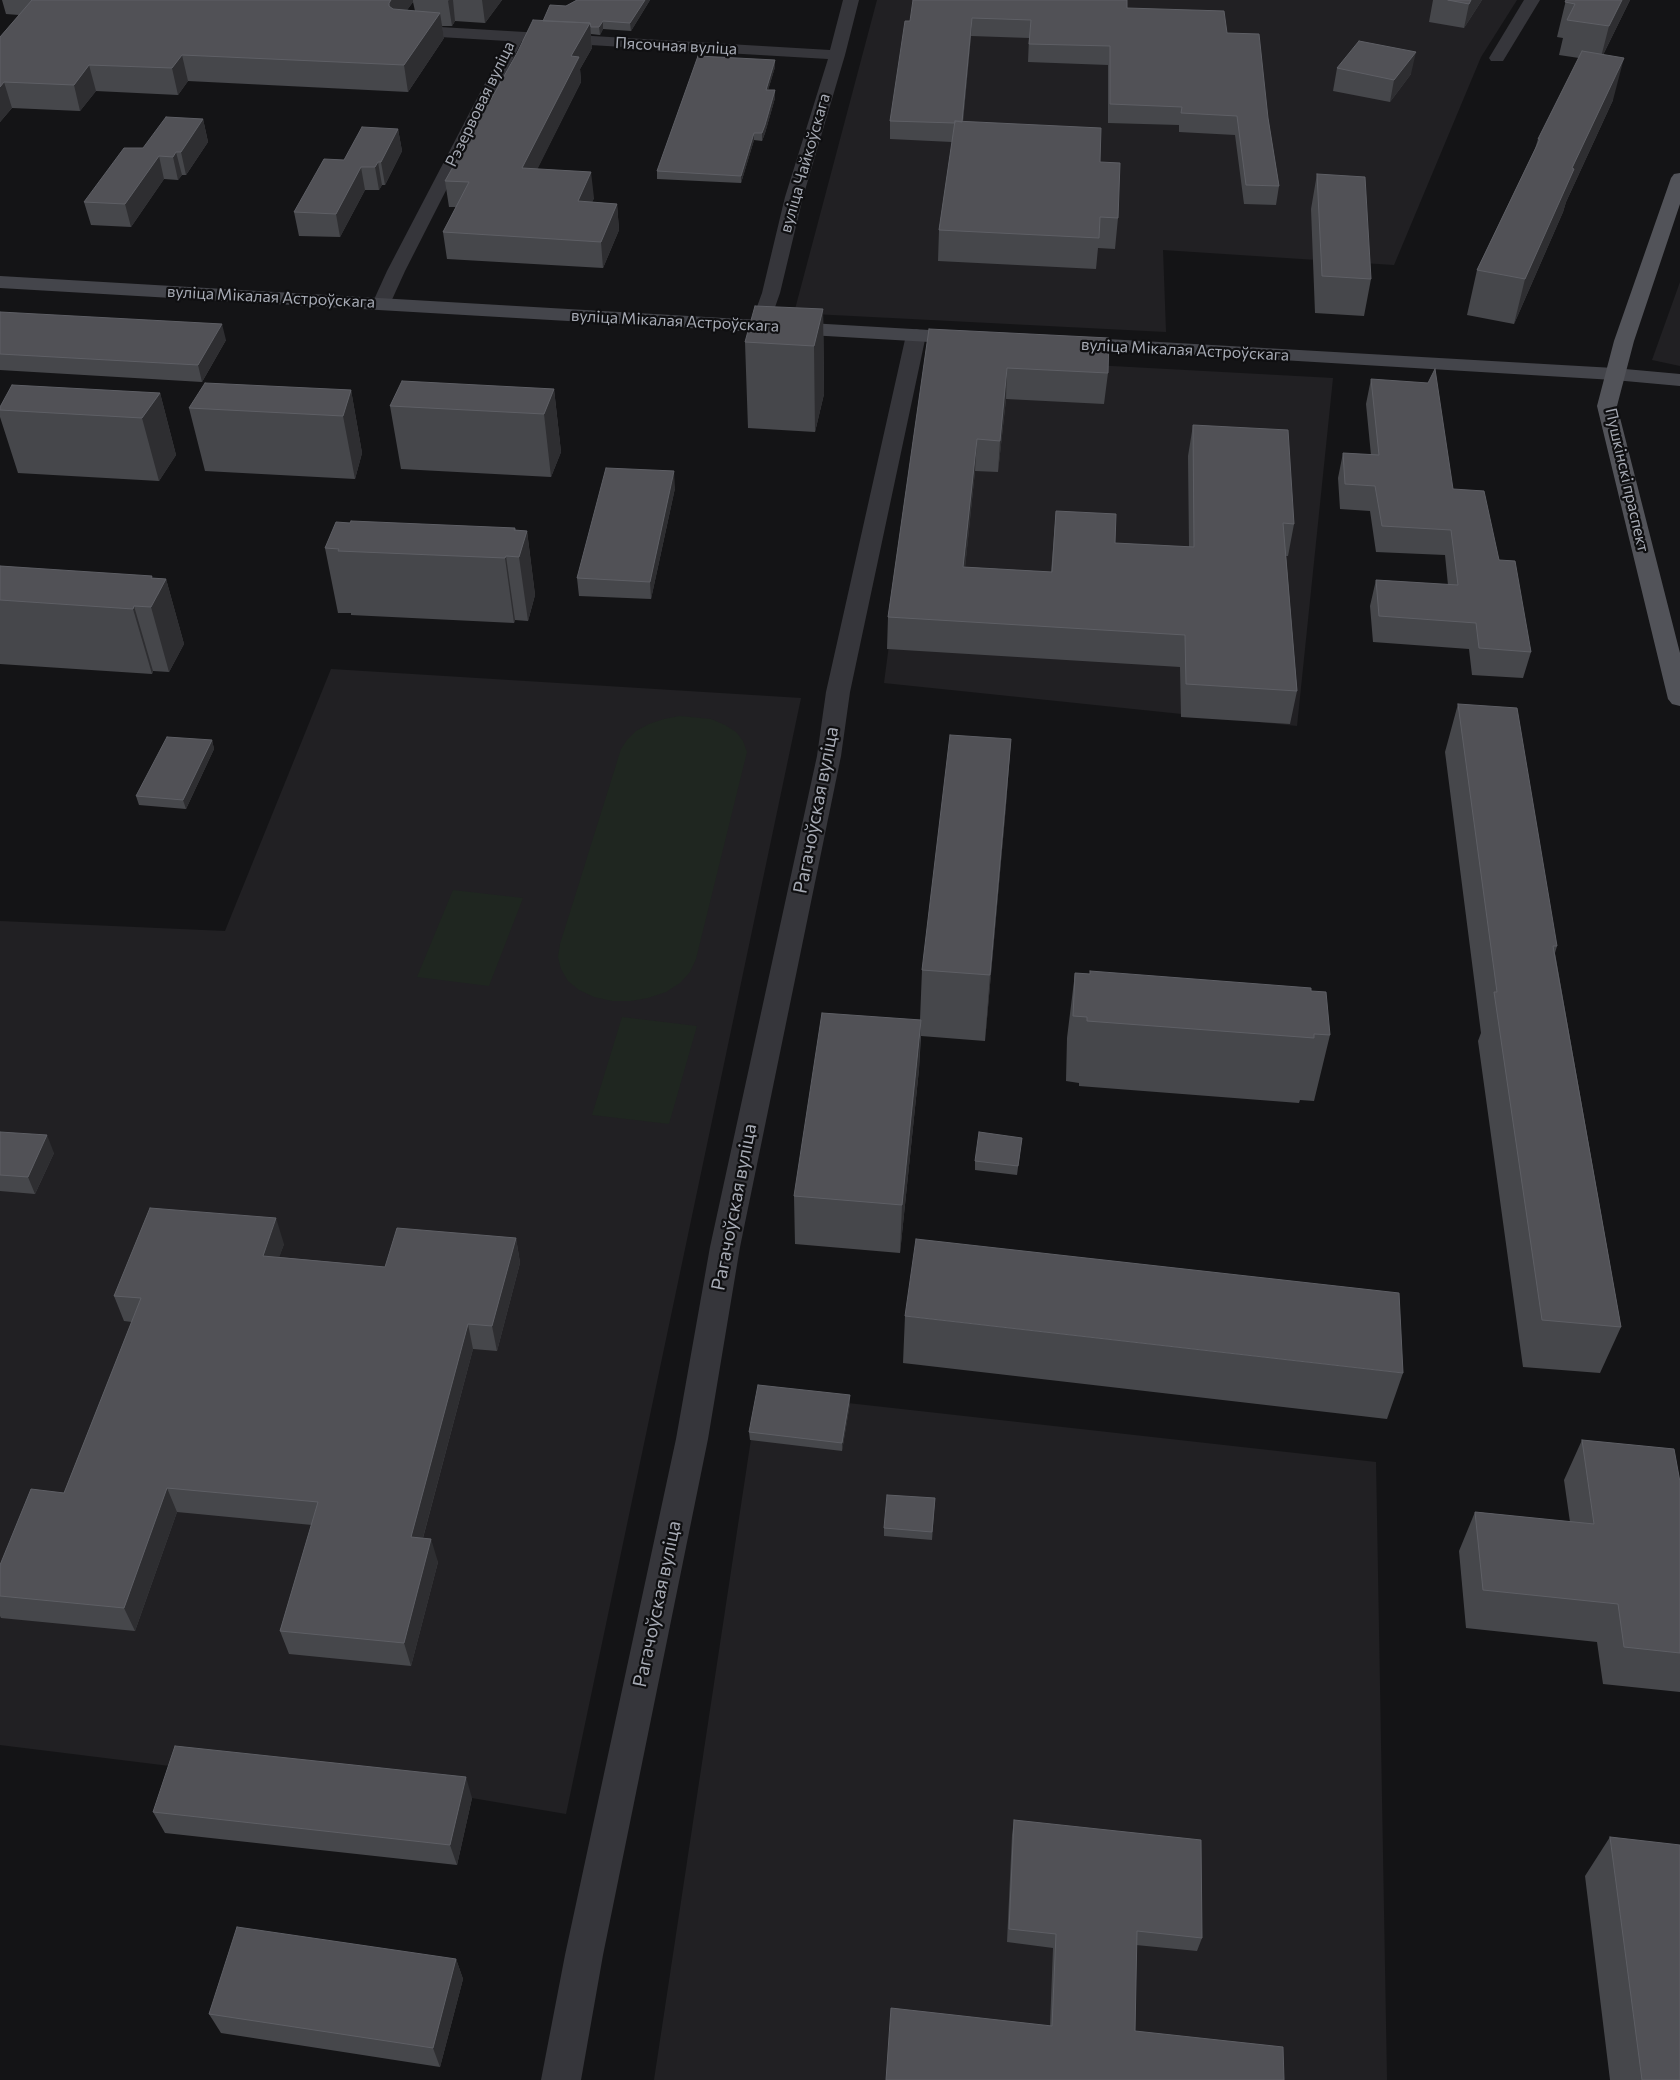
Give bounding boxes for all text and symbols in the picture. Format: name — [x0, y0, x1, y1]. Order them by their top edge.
street label: Пясочная вуліца — [614, 33, 738, 59]
street label: Рэзервовая вуліца — [441, 38, 519, 170]
street label: вуліца Чайкоўскага — [776, 91, 834, 235]
street label: вуліца Мікалая Астроўскага — [166, 282, 376, 312]
street label: вуліца Мікалая Астроўскага — [570, 306, 780, 336]
street label: вуліца Мікалая Астроўскага — [1080, 335, 1290, 365]
street label: Пушкінскі праспект — [1601, 406, 1653, 554]
street label: Рагачоўская вуліца — [789, 725, 843, 895]
street label: Рагачоўская вуліца — [707, 1122, 761, 1292]
street label: Рагачоўская вуліца — [628, 1519, 686, 1689]

